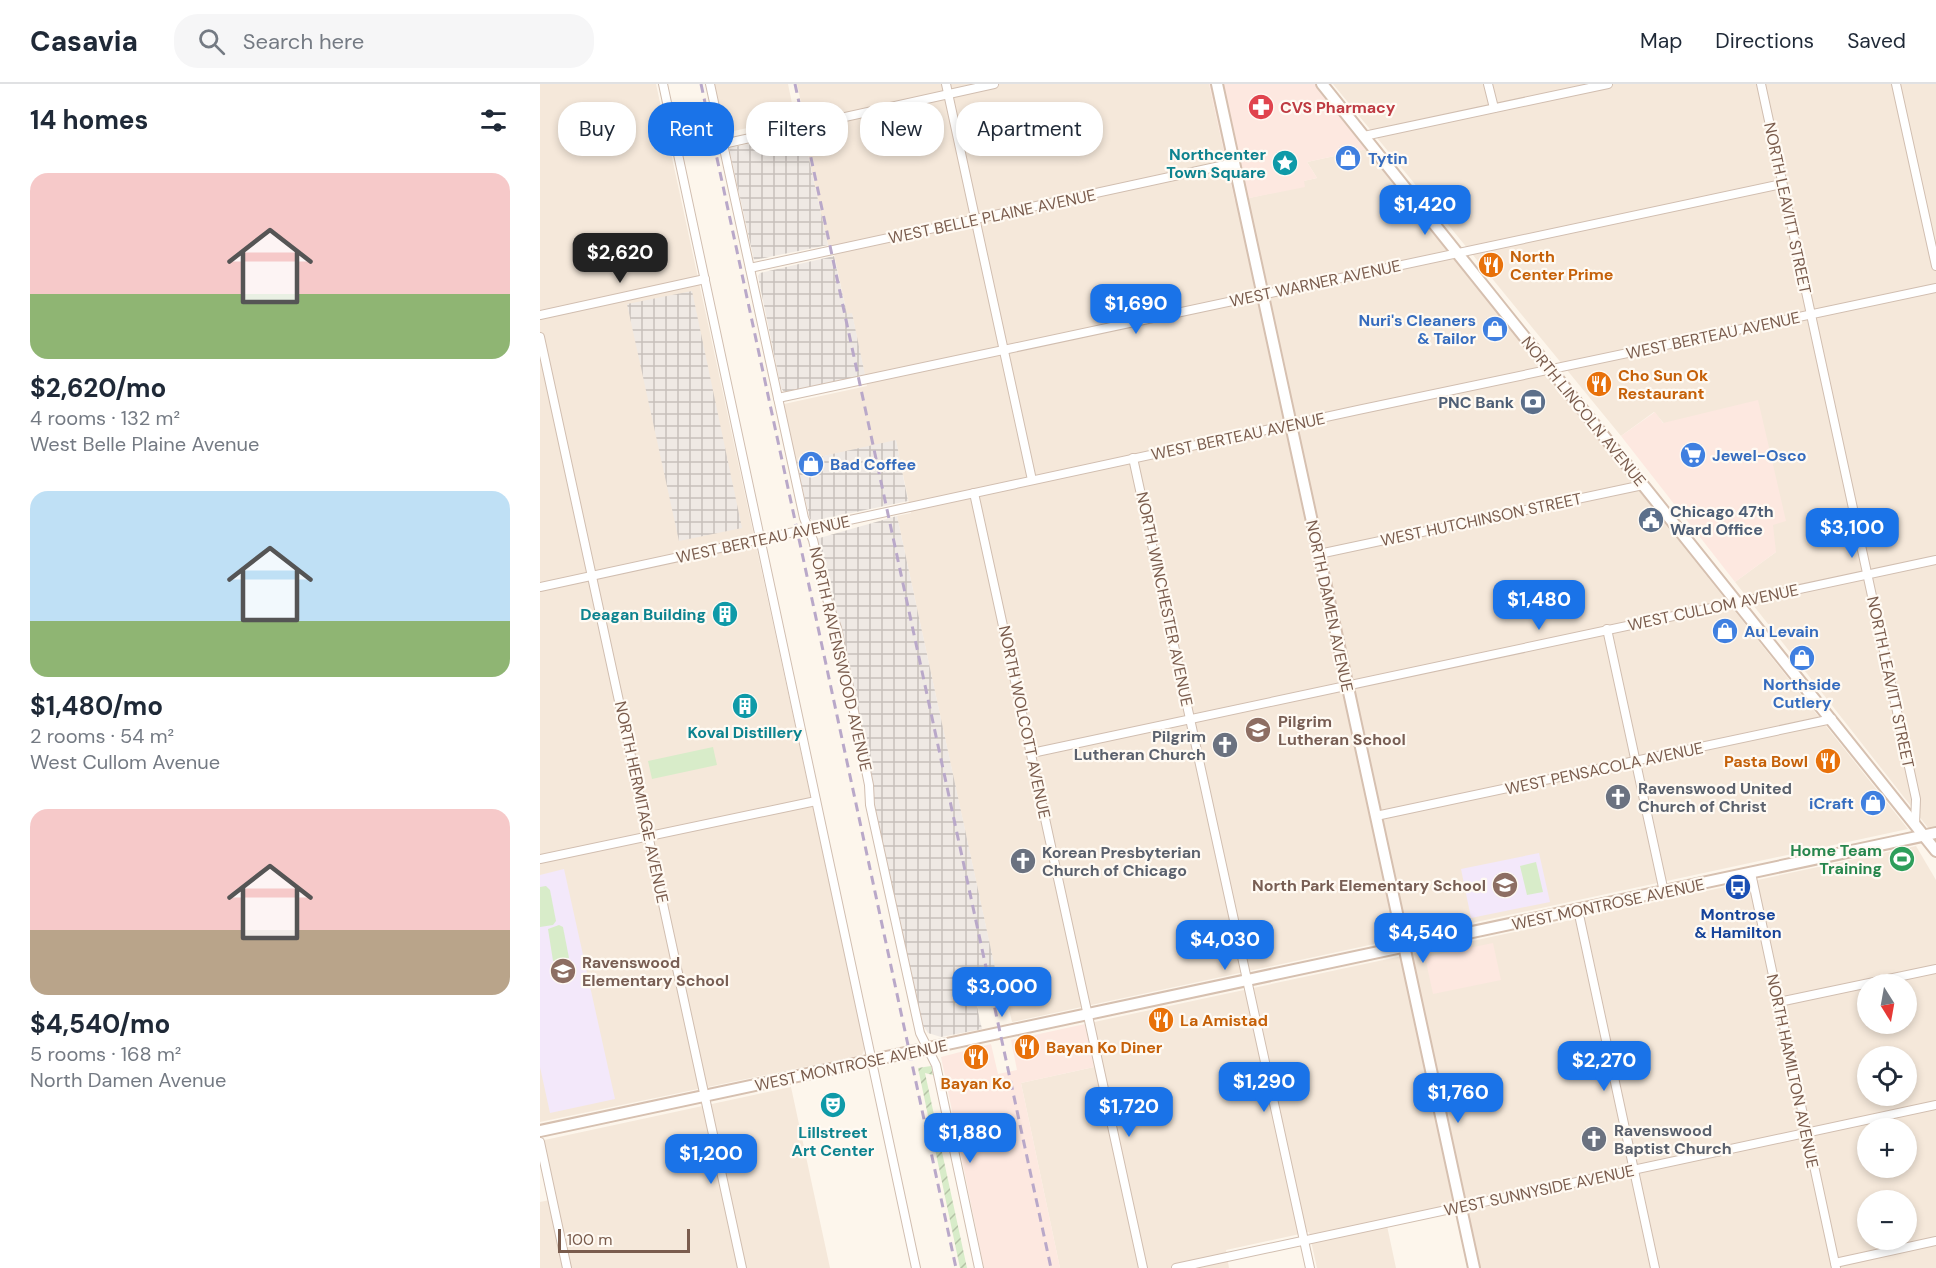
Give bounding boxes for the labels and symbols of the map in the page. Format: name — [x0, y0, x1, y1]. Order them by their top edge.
pharmacy icon: CVS Pharmacy — [1246, 92, 1276, 122]
place label: CVS Pharmacy — [1280, 97, 1396, 118]
street label: NORTH LEAVITT STREET — [1759, 120, 1816, 296]
shop icon: Tytin — [1333, 143, 1363, 173]
place label: Northcenter Town Square — [1166, 144, 1266, 183]
place icon: Northcenter Town Square — [1270, 148, 1300, 178]
place label: Tytin — [1368, 148, 1408, 169]
street label: WEST BELLE PLAINE AVENUE — [887, 184, 1098, 249]
pin: $1,420 — [1376, 185, 1474, 236]
pin: $2,620 — [571, 233, 669, 284]
place label: North Center Prime — [1510, 246, 1613, 285]
restaurant icon: North Center Prime — [1476, 250, 1506, 280]
street label: WEST WARNER AVENUE — [1228, 255, 1403, 312]
pin: $1,690 — [1087, 284, 1185, 335]
street label: WEST BERTEAU AVENUE — [1624, 307, 1802, 364]
place label: Nuri's Cleaners & Tailor — [1358, 310, 1476, 349]
shop icon: Nuri's Cleaners & Tailor — [1480, 314, 1510, 344]
street label: NORTH LINCOLN AVENUE — [1517, 332, 1651, 491]
place label: Cho Sun Ok Restaurant — [1618, 365, 1709, 404]
restaurant icon: Cho Sun Ok Restaurant — [1584, 369, 1614, 399]
bank icon: PNC Bank — [1518, 387, 1548, 417]
place label: PNC Bank — [1438, 392, 1515, 413]
street label: WEST BERTEAU AVENUE — [1149, 408, 1327, 465]
supermarket icon: Jewel-Osco — [1678, 440, 1708, 470]
place label: Jewel-Osco — [1712, 445, 1806, 466]
shop icon: Bad Coffee — [796, 449, 826, 479]
place label: Bad Coffee — [830, 454, 916, 475]
street label: WEST HUTCHINSON STREET — [1379, 488, 1584, 551]
street label: NORTH WINCHESTER AVENUE — [1131, 490, 1198, 708]
place label: Chicago 47th Ward Office — [1670, 501, 1774, 540]
public building icon: Chicago 47th Ward Office — [1636, 505, 1666, 535]
pin: $3,100 — [1803, 508, 1901, 559]
street label: WEST BERTEAU AVENUE — [674, 511, 852, 568]
street label: NORTH DAMEN AVENUE — [1301, 518, 1358, 694]
street label: NORTH RAVENSWOOD AVENUE — [804, 545, 877, 774]
street label: WEST CULLOM AVENUE — [1626, 579, 1800, 636]
pin: $1,480 — [1490, 580, 1588, 631]
street label: NORTH LEAVITT STREET — [1862, 594, 1919, 770]
building icon: Deagan Building — [710, 599, 740, 629]
place label: Deagan Building — [580, 604, 706, 625]
shop icon: Au Levain — [1710, 616, 1740, 646]
place label: Au Levain — [1744, 621, 1819, 642]
street label: NORTH WOLCOTT AVENUE — [994, 624, 1055, 821]
shop icon: Northside Cutlery — [1787, 643, 1817, 673]
place label: Northside Cutlery — [1763, 674, 1841, 713]
building icon: Koval Distillery — [730, 691, 760, 721]
street label: NORTH HERMITAGE AVENUE — [610, 699, 673, 905]
place label: Pilgrim Lutheran School — [1278, 711, 1406, 750]
school or university icon: Pilgrim Lutheran School — [1243, 715, 1273, 745]
place label: Koval Distillery — [688, 722, 803, 743]
place label: Pilgrim Lutheran Church — [1074, 726, 1206, 765]
church icon: Pilgrim Lutheran Church — [1210, 730, 1240, 760]
street label: WEST PENSACOLA AVENUE — [1503, 737, 1705, 800]
restaurant icon: Pasta Bowl — [1813, 746, 1843, 776]
place label: Pasta Bowl — [1724, 751, 1808, 772]
place label: Ravenswood United Church of Christ — [1638, 778, 1792, 817]
church icon: Ravenswood United Church of Christ — [1603, 782, 1633, 812]
shop icon: iCraft — [1858, 788, 1888, 818]
place label: iCraft — [1809, 793, 1854, 814]
place label: Home Team Training — [1790, 840, 1882, 879]
place label: Korean Presbyterian Church of Chicago — [1042, 842, 1201, 881]
sports icon: Home Team Training — [1887, 844, 1917, 874]
church icon: Korean Presbyterian Church of Chicago — [1008, 846, 1038, 876]
school or university icon: North Park Elementary School — [1490, 870, 1520, 900]
bus stop icon: Montrose & Hamilton — [1723, 872, 1753, 902]
street label: WEST MONTROSE AVENUE — [1510, 874, 1706, 935]
place label: North Park Elementary School — [1252, 875, 1486, 896]
place label: Montrose & Hamilton — [1694, 904, 1782, 943]
pin: $4,540 — [1374, 913, 1472, 964]
pin: $4,030 — [1176, 920, 1274, 971]
place label: Ravenswood Elementary School — [582, 952, 729, 991]
school or university icon: Ravenswood Elementary School — [548, 956, 578, 986]
pin: $3,000 — [953, 967, 1051, 1018]
street label: NORTH HAMILTON AVENUE — [1762, 972, 1823, 1170]
north arrow — [1857, 974, 1917, 1034]
restaurant icon: La Amistad — [1146, 1005, 1176, 1035]
place label: La Amistad — [1180, 1010, 1268, 1031]
restaurant icon: Bayan Ko Diner — [1012, 1032, 1042, 1062]
street label: WEST MONTROSE AVENUE — [753, 1035, 949, 1096]
place label: Bayan Ko Diner — [1046, 1037, 1163, 1058]
pin: $2,270 — [1555, 1041, 1653, 1092]
restaurant icon: Bayan Ko — [961, 1042, 991, 1072]
pin: $1,290 — [1215, 1062, 1313, 1113]
place label: Bayan Ko — [941, 1073, 1011, 1094]
pin: $1,760 — [1409, 1073, 1507, 1124]
pin: $1,720 — [1080, 1087, 1178, 1138]
theatre icon: Lillstreet Art Center — [818, 1090, 848, 1120]
pin: $1,880 — [921, 1113, 1019, 1164]
place label: Ravenswood Baptist Church — [1614, 1120, 1732, 1159]
place label: Lillstreet Art Center — [792, 1122, 875, 1161]
church icon: Ravenswood Baptist Church — [1579, 1124, 1609, 1154]
pin: $1,200 — [662, 1134, 760, 1185]
street label: WEST SUNNYSIDE AVENUE — [1442, 1160, 1636, 1221]
scale bar — [558, 1226, 690, 1254]

